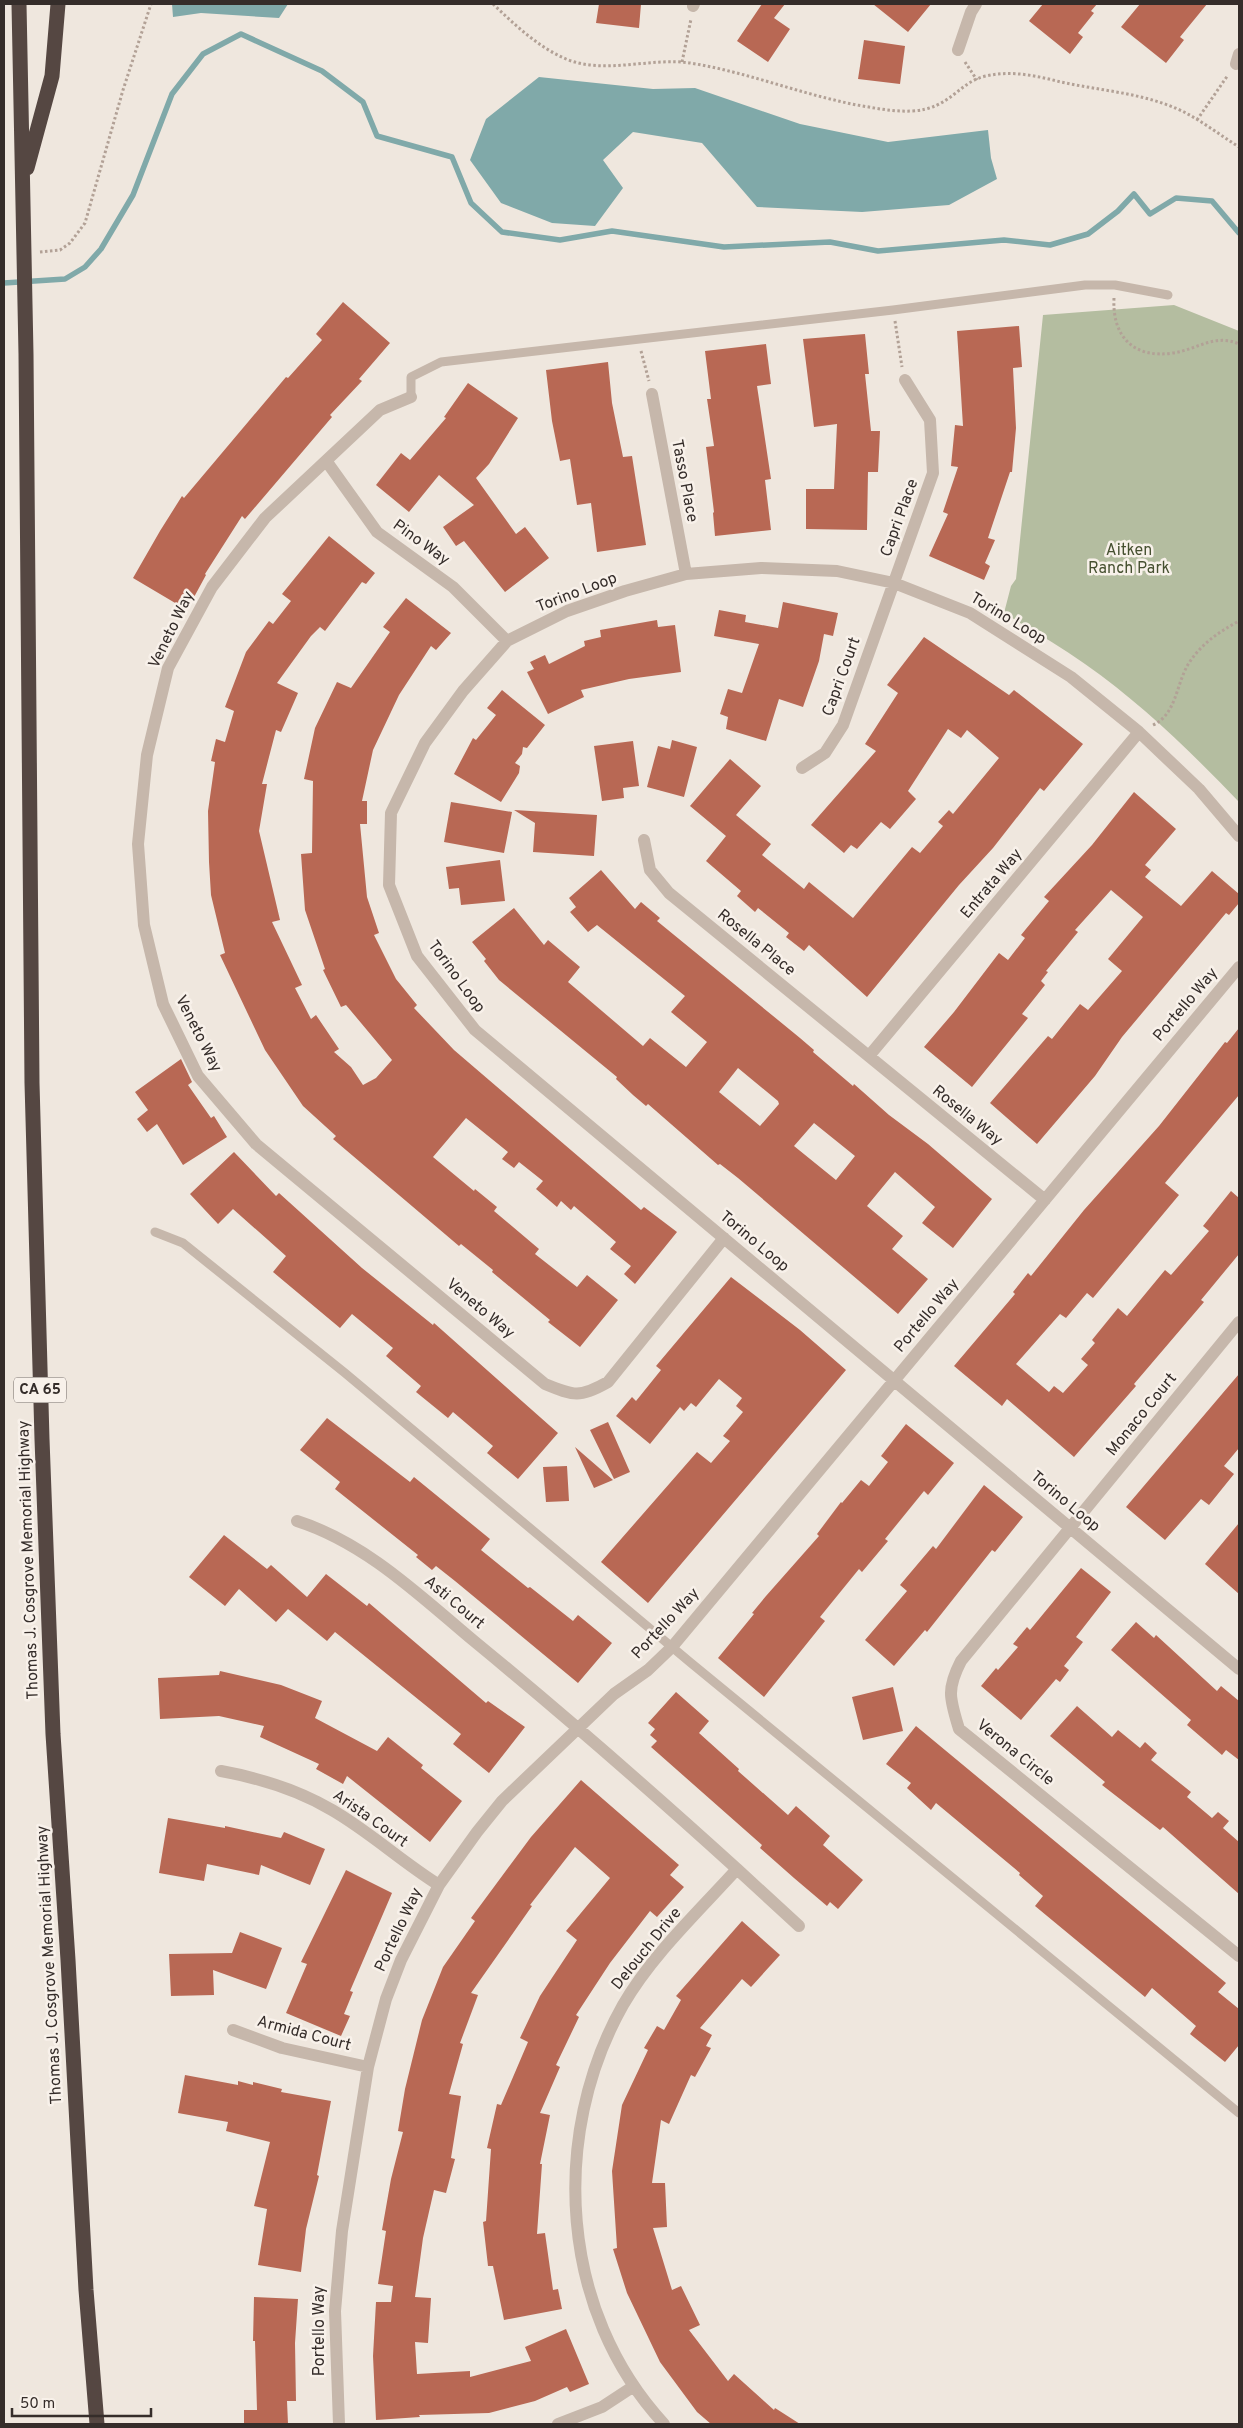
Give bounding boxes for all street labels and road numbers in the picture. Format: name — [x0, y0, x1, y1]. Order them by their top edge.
street label: Tasso Place — [666, 438, 702, 524]
street label: Capri Place — [877, 476, 923, 560]
street label: Pino Way — [389, 516, 453, 570]
street label: Torino Loop — [534, 568, 620, 618]
street label: Veneto Way — [145, 588, 199, 672]
street label: Torino Loop — [966, 589, 1050, 649]
street label: Capri Court — [818, 635, 866, 719]
street label: Entrata Way — [957, 845, 1027, 923]
street label: Rosella Place — [713, 905, 799, 981]
street label: Torino Loop — [423, 937, 489, 1017]
street label: Portello Way — [1149, 964, 1223, 1046]
street label: Veneto Way — [170, 992, 226, 1076]
street label: Rosella Way — [928, 1081, 1006, 1151]
street label: Torino Loop — [715, 1207, 793, 1277]
street label: Veneto Way — [442, 1274, 518, 1344]
street label: Portello Way — [890, 1275, 964, 1357]
street label: Monaco Court — [1102, 1369, 1182, 1461]
road number: CA 65 — [14, 1378, 66, 1402]
street label: Thomas J. Cosgrove Memorial Highway — [14, 1420, 44, 1700]
street label: Torino Loop — [1026, 1467, 1104, 1537]
street label: Asti Court — [420, 1572, 488, 1634]
street label: Portello Way — [628, 1584, 704, 1664]
street label: Verona Circle — [972, 1715, 1058, 1791]
street label: Arista Court — [328, 1786, 412, 1852]
street label: Thomas J. Cosgrove Memorial Highway — [33, 1825, 67, 2105]
street label: Portello Way — [371, 1885, 427, 1975]
street label: Delouch Drive — [608, 1904, 686, 1994]
street label: Armida Court — [255, 2012, 353, 2056]
street label: Portello Way — [310, 2286, 330, 2376]

